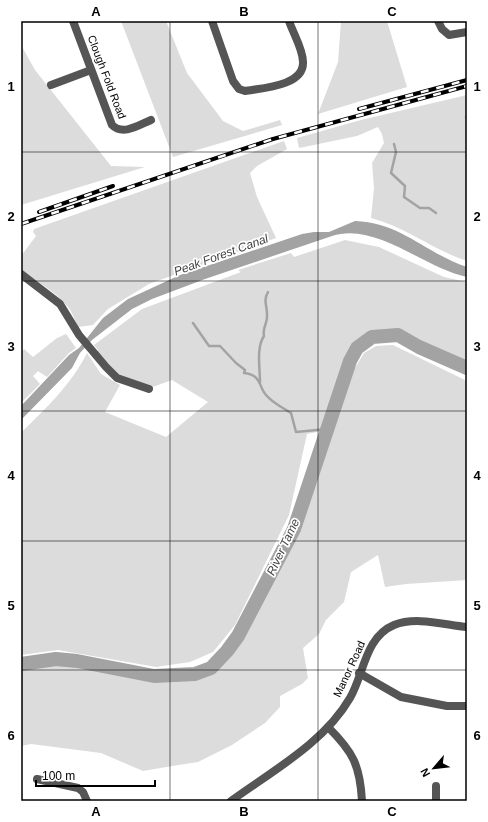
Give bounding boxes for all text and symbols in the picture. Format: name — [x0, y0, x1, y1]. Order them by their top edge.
text: A — [91, 4, 101, 19]
text: B — [239, 4, 249, 19]
text: C — [387, 4, 397, 19]
street label: Clough Fold Road — [86, 33, 128, 121]
text: 1 — [7, 79, 15, 94]
text: 1 — [473, 79, 481, 94]
text: 2 — [7, 209, 15, 224]
text: 2 — [473, 209, 481, 224]
water label: Peak Forest Canal — [172, 231, 270, 279]
text: 3 — [7, 339, 15, 354]
text: 3 — [473, 339, 481, 354]
text: 4 — [7, 468, 15, 483]
text: 4 — [473, 468, 481, 483]
water label: River Tame — [264, 516, 302, 578]
text: 5 — [7, 598, 15, 613]
text: 5 — [473, 598, 481, 613]
street label: Manor Road — [331, 639, 367, 699]
text: 6 — [7, 728, 15, 743]
text: 6 — [473, 728, 481, 743]
north arrow — [414, 748, 454, 788]
scale bar — [36, 762, 155, 788]
text: N — [418, 766, 432, 779]
text: 100 m — [42, 769, 75, 783]
text: A — [91, 804, 101, 819]
text: B — [239, 804, 249, 819]
text: C — [387, 804, 397, 819]

